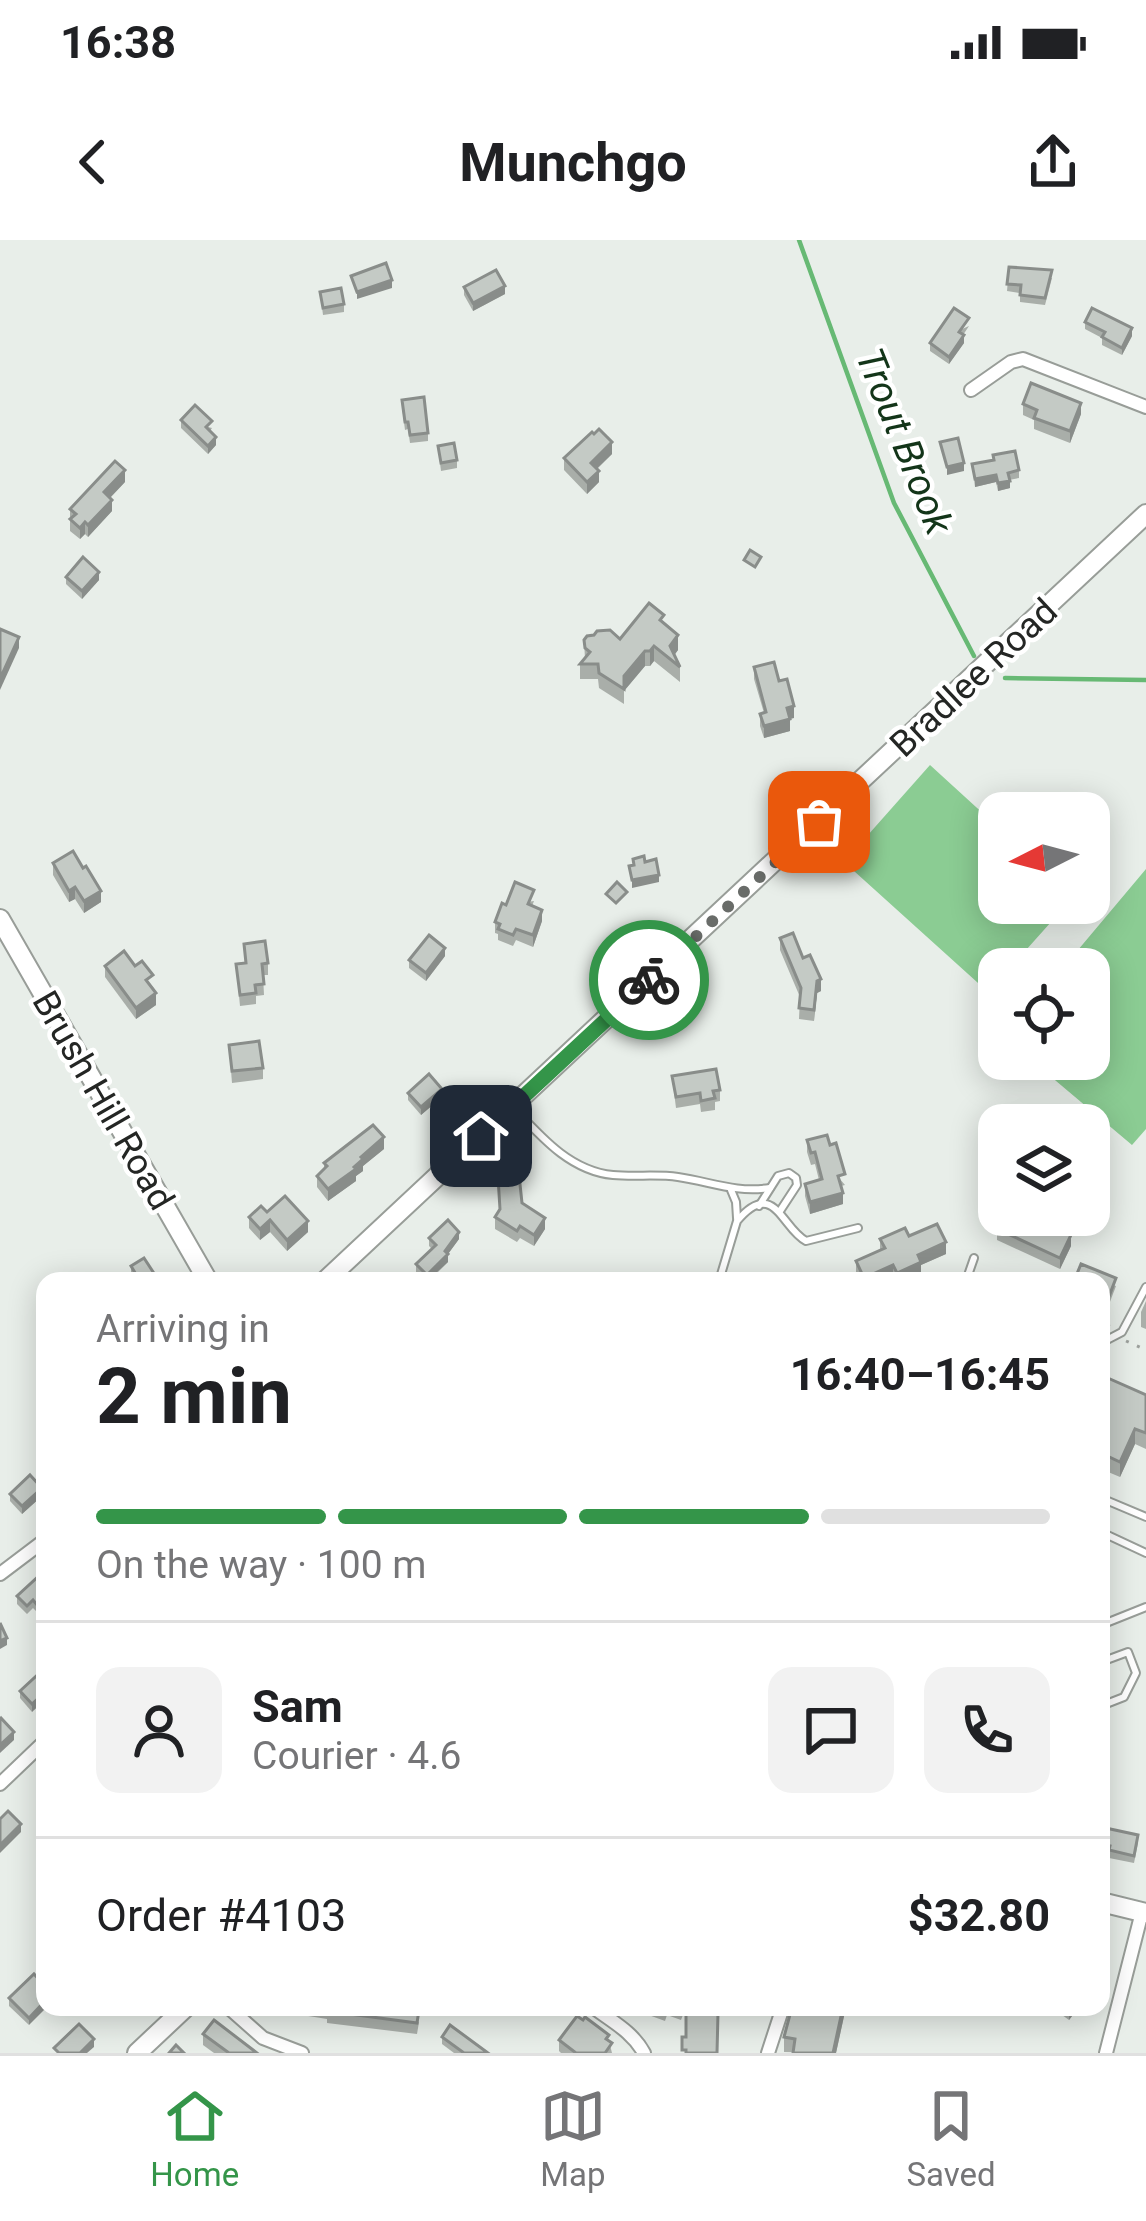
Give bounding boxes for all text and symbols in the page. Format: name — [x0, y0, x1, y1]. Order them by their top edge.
text: 16:38 — [60, 16, 176, 69]
icon: back — [60, 129, 126, 195]
icon: share — [1020, 129, 1086, 195]
text: Munchgo — [459, 131, 687, 194]
water label: Trout Brook — [846, 342, 963, 543]
street label: Bradlee Road — [882, 590, 1066, 765]
pin — [768, 771, 870, 873]
icon: bag — [786, 789, 852, 855]
north arrow — [978, 792, 1110, 924]
map controls — [978, 792, 1110, 1236]
courier — [589, 920, 709, 1040]
icon: bike — [616, 947, 682, 1013]
button: locate — [978, 948, 1110, 1080]
street label: Brush Hill Road — [24, 984, 183, 1217]
pin — [430, 1085, 532, 1187]
icon: home — [448, 1103, 514, 1169]
button: layers — [978, 1104, 1110, 1236]
text: Arriving in — [96, 1306, 270, 1352]
text: 16:40–16:45 — [790, 1348, 1050, 1401]
text: 2 min — [96, 1351, 292, 1442]
text: On the way · 100 m — [96, 1542, 427, 1588]
button: person — [96, 1667, 222, 1793]
button: chat — [768, 1667, 894, 1793]
button: phone — [924, 1667, 1050, 1793]
text: Sam — [252, 1680, 343, 1733]
text: Courier · 4.6 — [252, 1733, 461, 1779]
text: Order #4103 — [96, 1889, 346, 1942]
text: $32.80 — [908, 1889, 1050, 1942]
tab: Home — [150, 2083, 239, 2194]
tab: Map — [540, 2083, 606, 2194]
tab: Saved — [906, 2083, 996, 2194]

